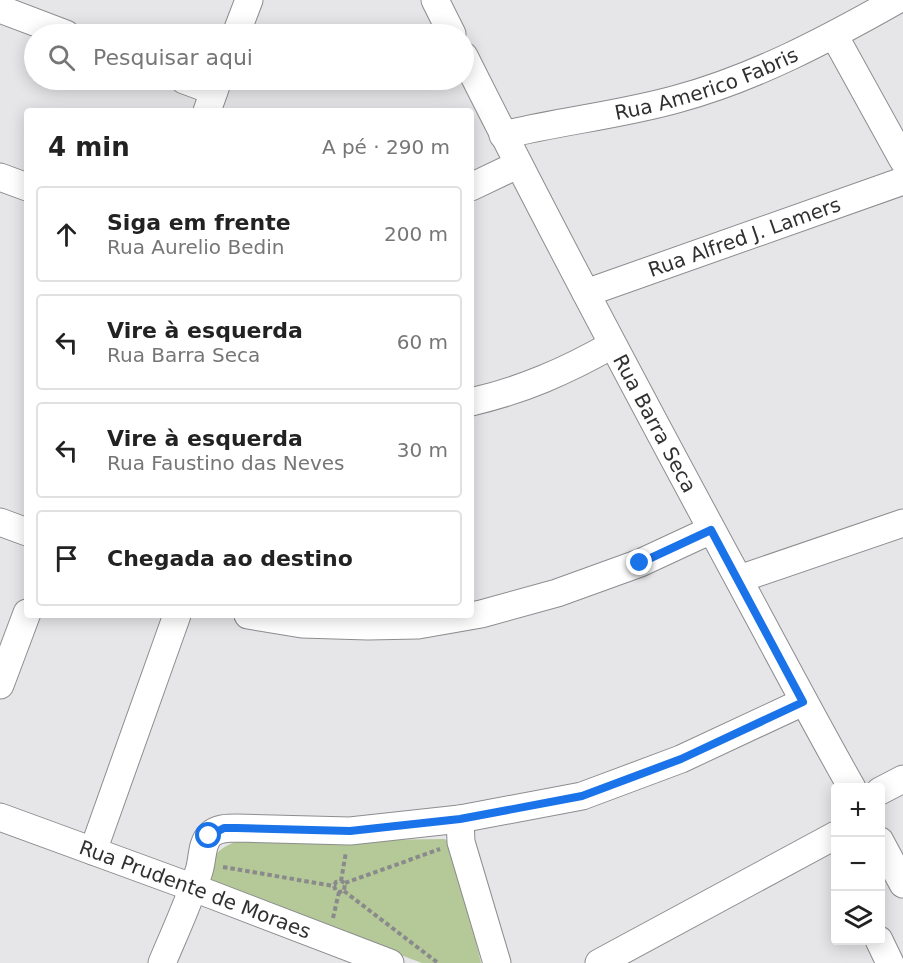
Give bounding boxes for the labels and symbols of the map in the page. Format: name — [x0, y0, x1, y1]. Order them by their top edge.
street label: Rua Americo Fabris — [613, 42, 802, 125]
street label: Rua Alfred J. Lamers — [645, 192, 844, 282]
street label: Rua Barra Seca — [608, 350, 702, 497]
route end — [626, 549, 652, 575]
route start — [195, 822, 221, 848]
street label: Rua Prudente de Moraes — [76, 835, 314, 944]

